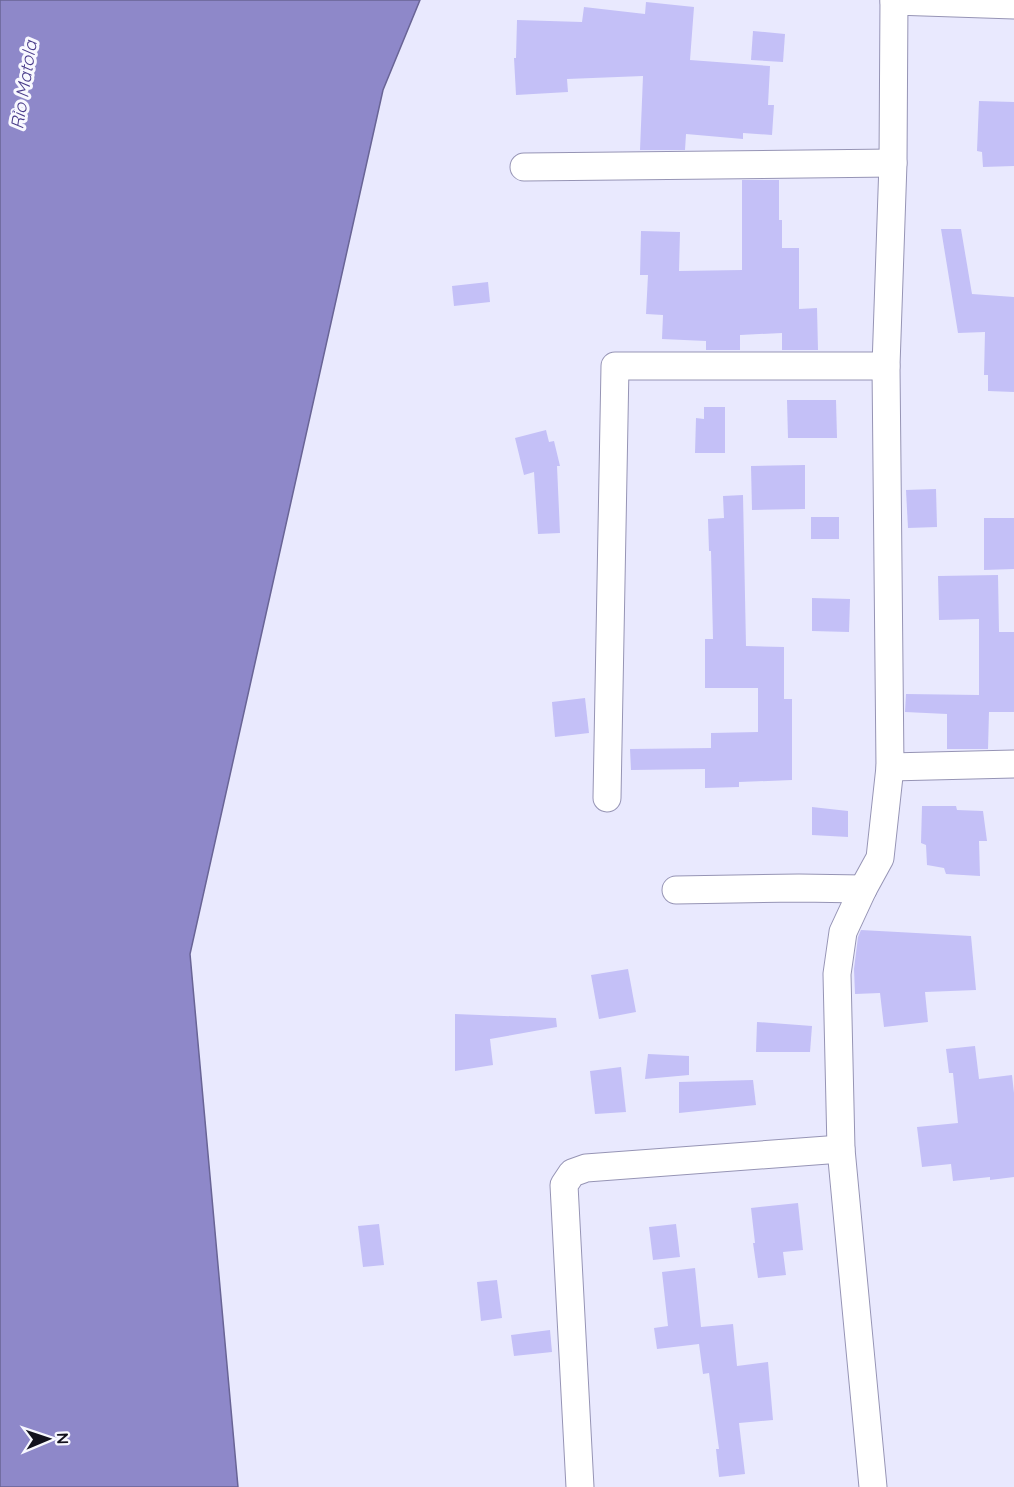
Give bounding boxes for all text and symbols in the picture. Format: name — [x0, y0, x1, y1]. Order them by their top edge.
water label: Rio Matola — [5, 38, 42, 131]
north arrow — [18, 1409, 78, 1469]
text: N — [53, 1432, 73, 1445]

